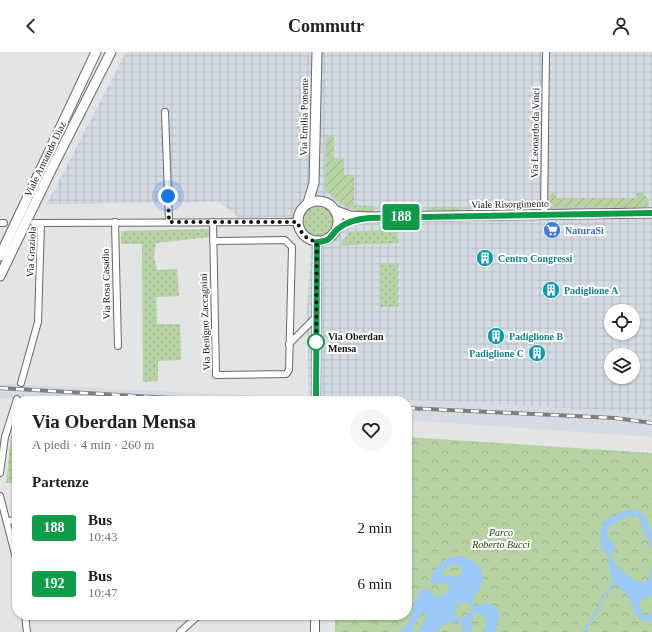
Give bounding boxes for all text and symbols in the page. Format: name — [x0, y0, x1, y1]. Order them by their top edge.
icon: back — [20, 15, 42, 37]
icon: person — [610, 15, 632, 37]
text: Commutr — [288, 16, 364, 36]
street label: Via Emilia Ponente — [298, 77, 310, 156]
street label: Via Leonardo da Vinci — [529, 87, 541, 178]
street label: Viale Armando Diaz — [22, 119, 68, 198]
your location — [158, 186, 178, 206]
street label: Viale Risorgimento — [471, 198, 549, 210]
line badge: 188 — [378, 204, 424, 230]
text: 188 — [391, 209, 412, 224]
supermarket icon: NaturaSì — [542, 220, 562, 240]
place label: NaturaSì — [565, 225, 604, 236]
street label: Via Graziola — [24, 226, 38, 278]
street label: Via Rosa Casadio — [100, 248, 112, 320]
building icon: Centro Congressi — [475, 248, 495, 268]
place label: Centro Congressi — [498, 253, 573, 264]
street label: Via Benigno Zaccagnini — [198, 273, 212, 371]
building icon: Padiglione A — [541, 280, 561, 300]
place label: Padiglione A — [564, 285, 619, 296]
map controls — [604, 304, 640, 384]
button: locate — [604, 304, 640, 340]
building icon: Padiglione B — [486, 326, 506, 346]
place label: Via Oberdan Mensa — [328, 331, 384, 354]
place label: Padiglione B — [509, 331, 564, 342]
marker: Via Oberdan Mensa — [307, 333, 325, 351]
building icon: Padiglione C — [527, 343, 547, 363]
place label: Padiglione C — [469, 348, 524, 359]
button: layers — [604, 348, 640, 384]
button: heart — [350, 409, 392, 451]
text: Via Oberdan Mensa — [32, 411, 196, 432]
text: A piedi · 4 min · 260 m — [32, 437, 154, 452]
text: Partenze — [32, 474, 89, 490]
text: Bus — [88, 512, 112, 528]
text: 188 — [44, 520, 65, 535]
text: 2 min — [357, 520, 392, 536]
park label: Parco Roberto Bucci — [471, 527, 530, 550]
text: 10:43 — [88, 529, 118, 544]
text: Bus — [88, 568, 112, 584]
text: 192 — [44, 576, 65, 591]
text: 6 min — [357, 576, 392, 592]
text: 10:47 — [88, 585, 118, 600]

